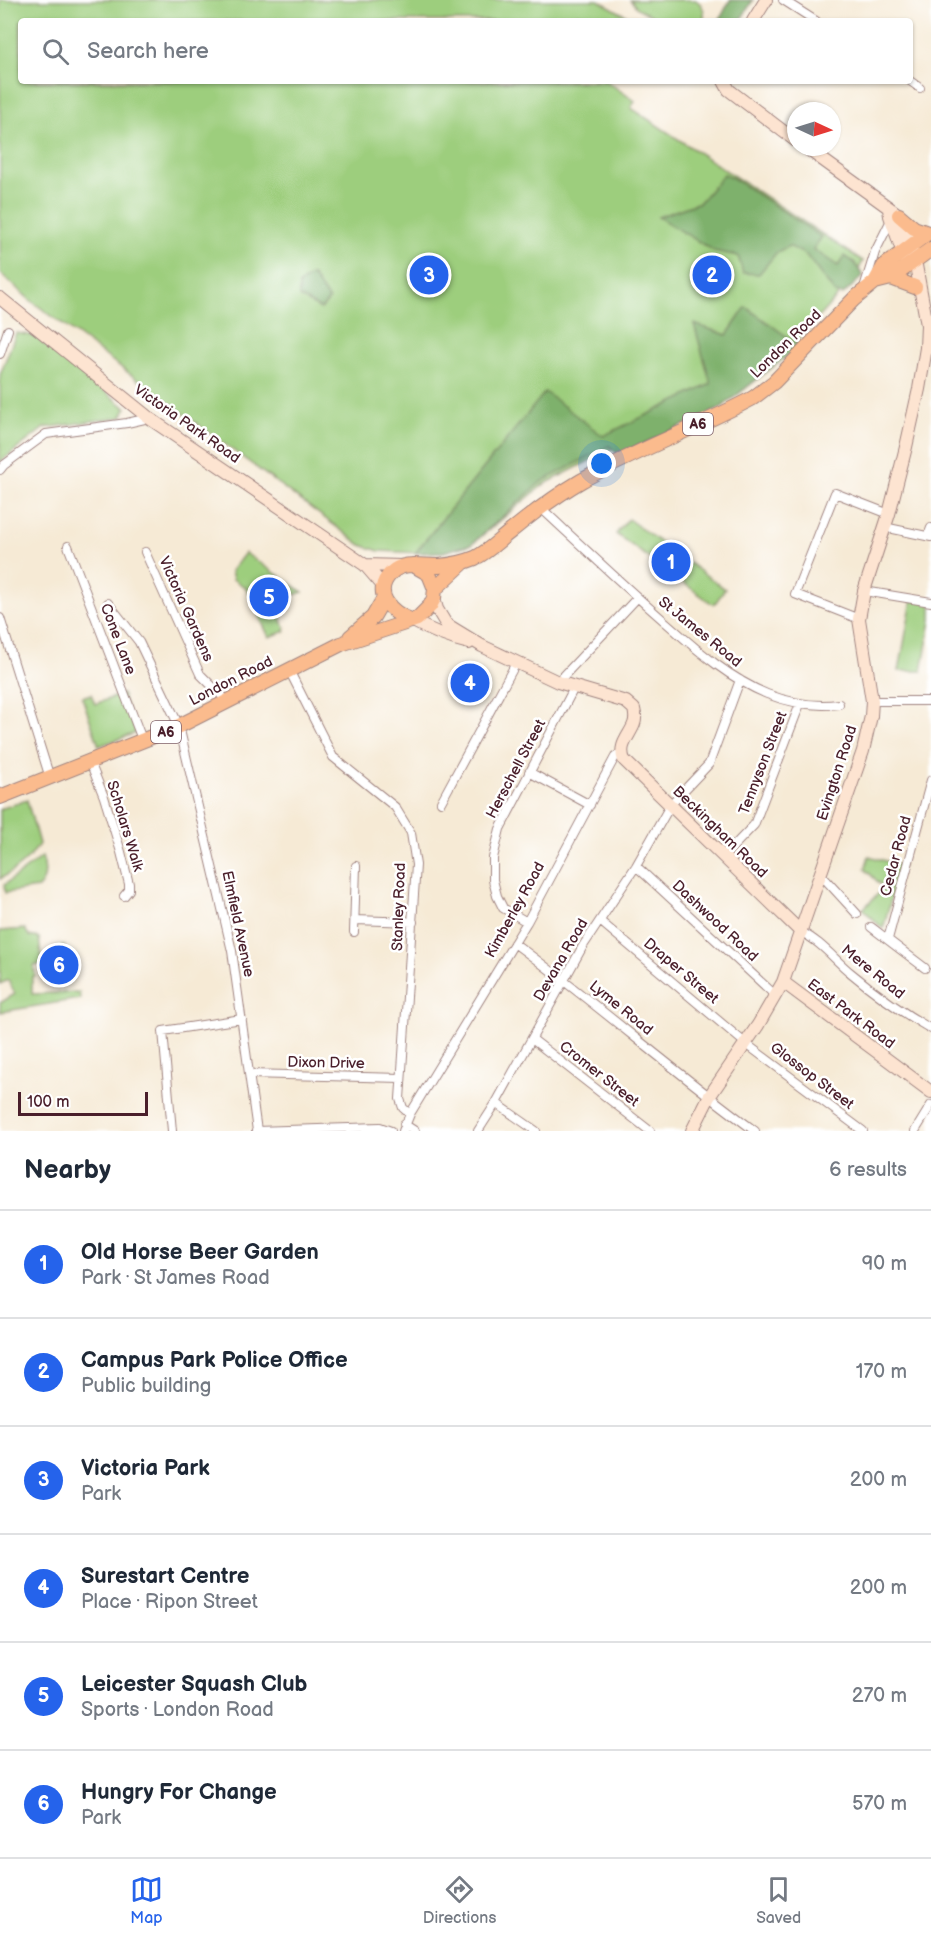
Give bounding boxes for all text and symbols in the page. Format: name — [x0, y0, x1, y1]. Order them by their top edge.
search box — [18, 18, 913, 84]
icon: search — [39, 35, 72, 68]
text: Search here — [87, 38, 209, 65]
north arrow — [787, 102, 841, 156]
pin: 3 — [410, 252, 448, 298]
pin: 2 — [692, 252, 732, 298]
street label: London Road — [747, 306, 825, 382]
street label: Victoria Park Road — [130, 380, 244, 468]
road number: A6 — [683, 413, 713, 435]
your location — [587, 449, 616, 478]
pin: 1 — [652, 540, 690, 584]
street label: Victoria Gardens — [154, 553, 218, 665]
pin: 5 — [250, 574, 288, 620]
street label: St James Road — [654, 593, 746, 671]
street label: Cone Lane — [96, 601, 140, 677]
street label: London Road — [186, 652, 276, 710]
pin: 4 — [450, 660, 490, 706]
street label: Tennyson Street — [735, 708, 792, 817]
street label: Herschell Street — [482, 716, 550, 822]
road number: A6 — [151, 721, 181, 743]
street label: Evington Road — [813, 723, 861, 823]
street label: Scholars Walk — [102, 778, 148, 874]
street label: Beckingham Road — [669, 782, 771, 882]
street label: Cedar Road — [876, 814, 916, 898]
street label: Kimberley Road — [481, 859, 549, 961]
street label: Stanley Road — [388, 863, 410, 951]
street label: Elmfield Avenue — [217, 869, 259, 979]
street label: Dashwood Road — [668, 876, 762, 966]
street label: Devana Road — [530, 915, 592, 1005]
street label: Draper Street — [639, 934, 723, 1008]
street label: Mere Road — [837, 941, 909, 1003]
pin: 6 — [40, 942, 78, 988]
street label: East Park Road — [803, 975, 899, 1053]
street label: Lyme Road — [585, 977, 657, 1039]
street label: Cromer Street — [555, 1037, 643, 1111]
street label: Glossop Street — [766, 1038, 858, 1114]
street label: Dixon Drive — [287, 1053, 365, 1073]
scale bar — [18, 1089, 148, 1116]
text: 100 m — [27, 1093, 70, 1112]
text: Nearby — [24, 1155, 111, 1186]
text: 6 results — [829, 1158, 907, 1182]
text: Old Horse Beer Garden — [81, 1239, 319, 1266]
text: 1 — [39, 1252, 48, 1276]
text: 90 m — [862, 1252, 907, 1276]
text: Park · St James Road — [81, 1266, 270, 1290]
text: Campus Park Police Office — [81, 1347, 348, 1374]
text: 2 — [38, 1360, 49, 1384]
text: 170 m — [856, 1360, 907, 1384]
text: Public building — [81, 1374, 211, 1398]
text: Victoria Park — [81, 1455, 210, 1482]
text: 3 — [38, 1468, 49, 1492]
text: 200 m — [850, 1468, 907, 1492]
text: Park — [81, 1482, 121, 1506]
text: Surestart Centre — [81, 1563, 249, 1590]
text: 4 — [38, 1576, 49, 1600]
text: 200 m — [850, 1576, 907, 1600]
text: Place · Ripon Street — [81, 1590, 258, 1614]
text: Leicester Squash Club — [81, 1671, 307, 1698]
text: 5 — [38, 1684, 49, 1708]
text: 270 m — [852, 1684, 907, 1708]
text: Sports · London Road — [81, 1698, 274, 1722]
text: Hungry For Change — [81, 1779, 277, 1806]
text: 6 — [37, 1792, 50, 1816]
text: 570 m — [852, 1792, 907, 1816]
text: Park — [81, 1806, 121, 1830]
tab: Map — [130, 1873, 163, 1928]
tab: Directions — [423, 1873, 496, 1928]
tab: Saved — [756, 1873, 801, 1928]

